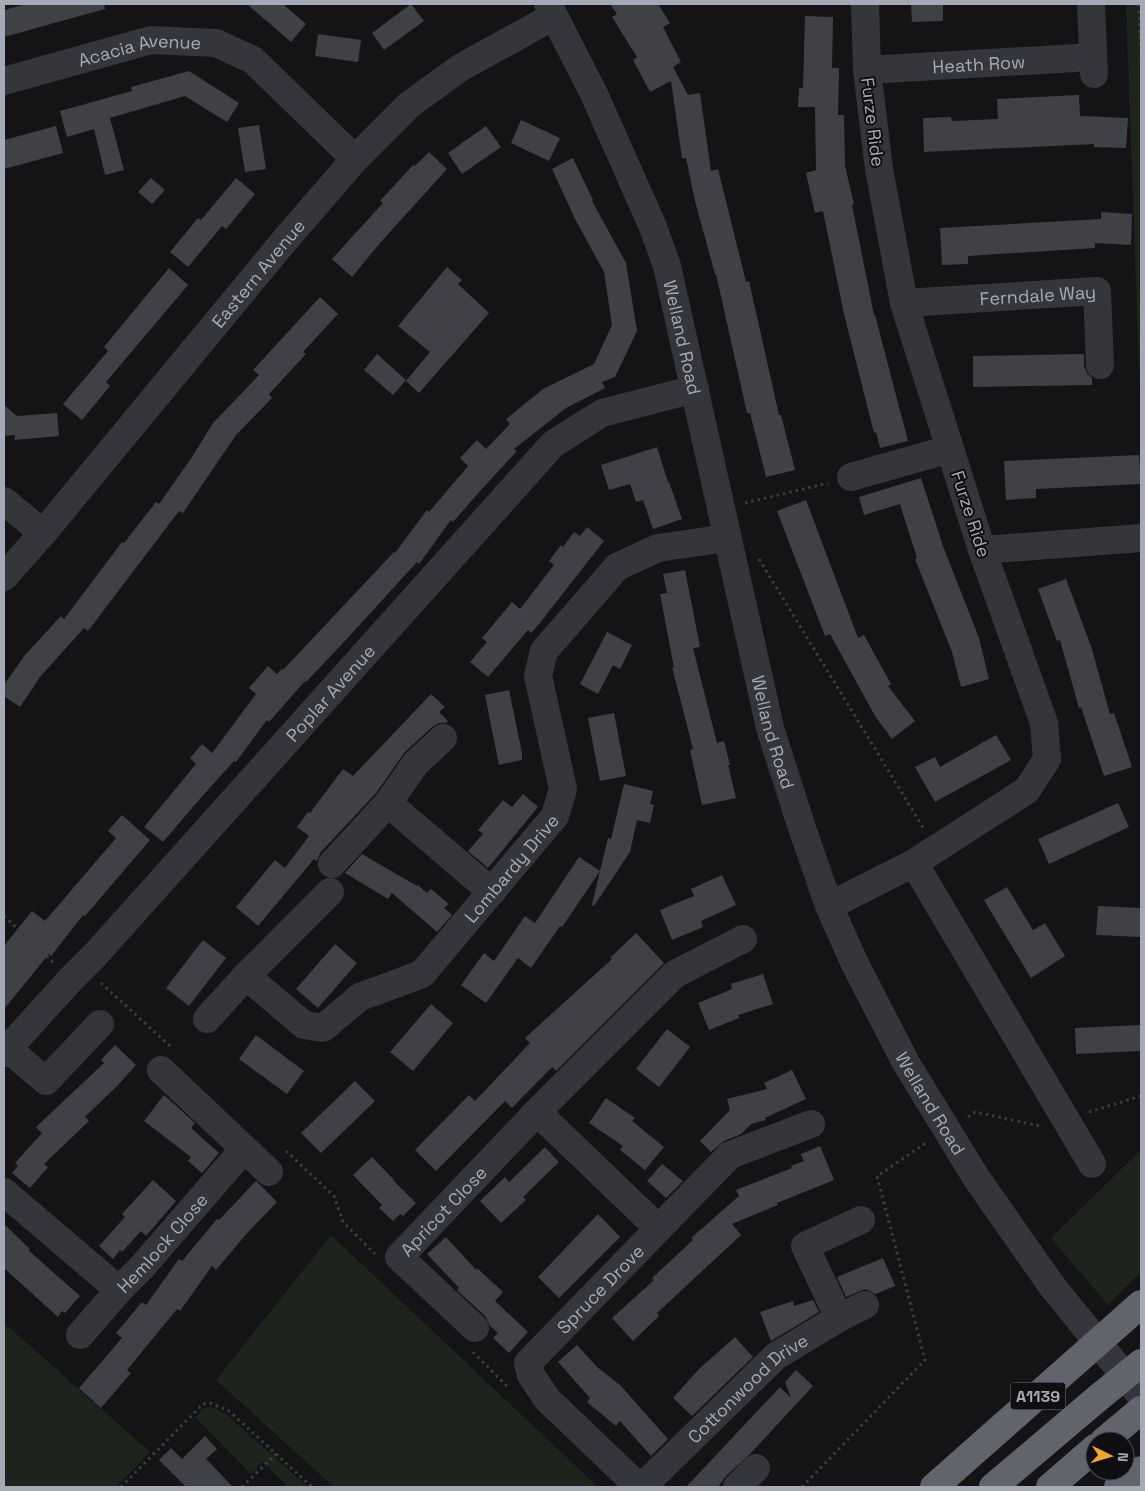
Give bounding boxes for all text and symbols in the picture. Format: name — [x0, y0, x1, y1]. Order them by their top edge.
street label: Acacia Avenue — [75, 28, 202, 71]
street label: Heath Row — [932, 49, 1026, 78]
street label: Furze Ride — [856, 76, 890, 168]
street label: Eastern Avenue — [206, 214, 310, 332]
street label: Welland Road — [659, 278, 707, 397]
street label: Ferndale Way — [979, 280, 1097, 310]
street label: Furze Ride — [946, 468, 996, 560]
street label: Poplar Avenue — [281, 639, 380, 746]
street label: Welland Road — [747, 673, 800, 792]
street label: Lombardy Drive — [459, 809, 563, 927]
street label: Welland Road — [891, 1048, 971, 1159]
street label: Apricot Close — [395, 1161, 491, 1261]
street label: Hemlock Close — [112, 1188, 212, 1297]
street label: Spruce Drove — [552, 1239, 649, 1338]
street label: Cottonwood Drive — [682, 1328, 812, 1448]
road number: A1139 — [1010, 1382, 1066, 1410]
north arrow — [1085, 1431, 1135, 1481]
text: N — [1114, 1452, 1132, 1463]

